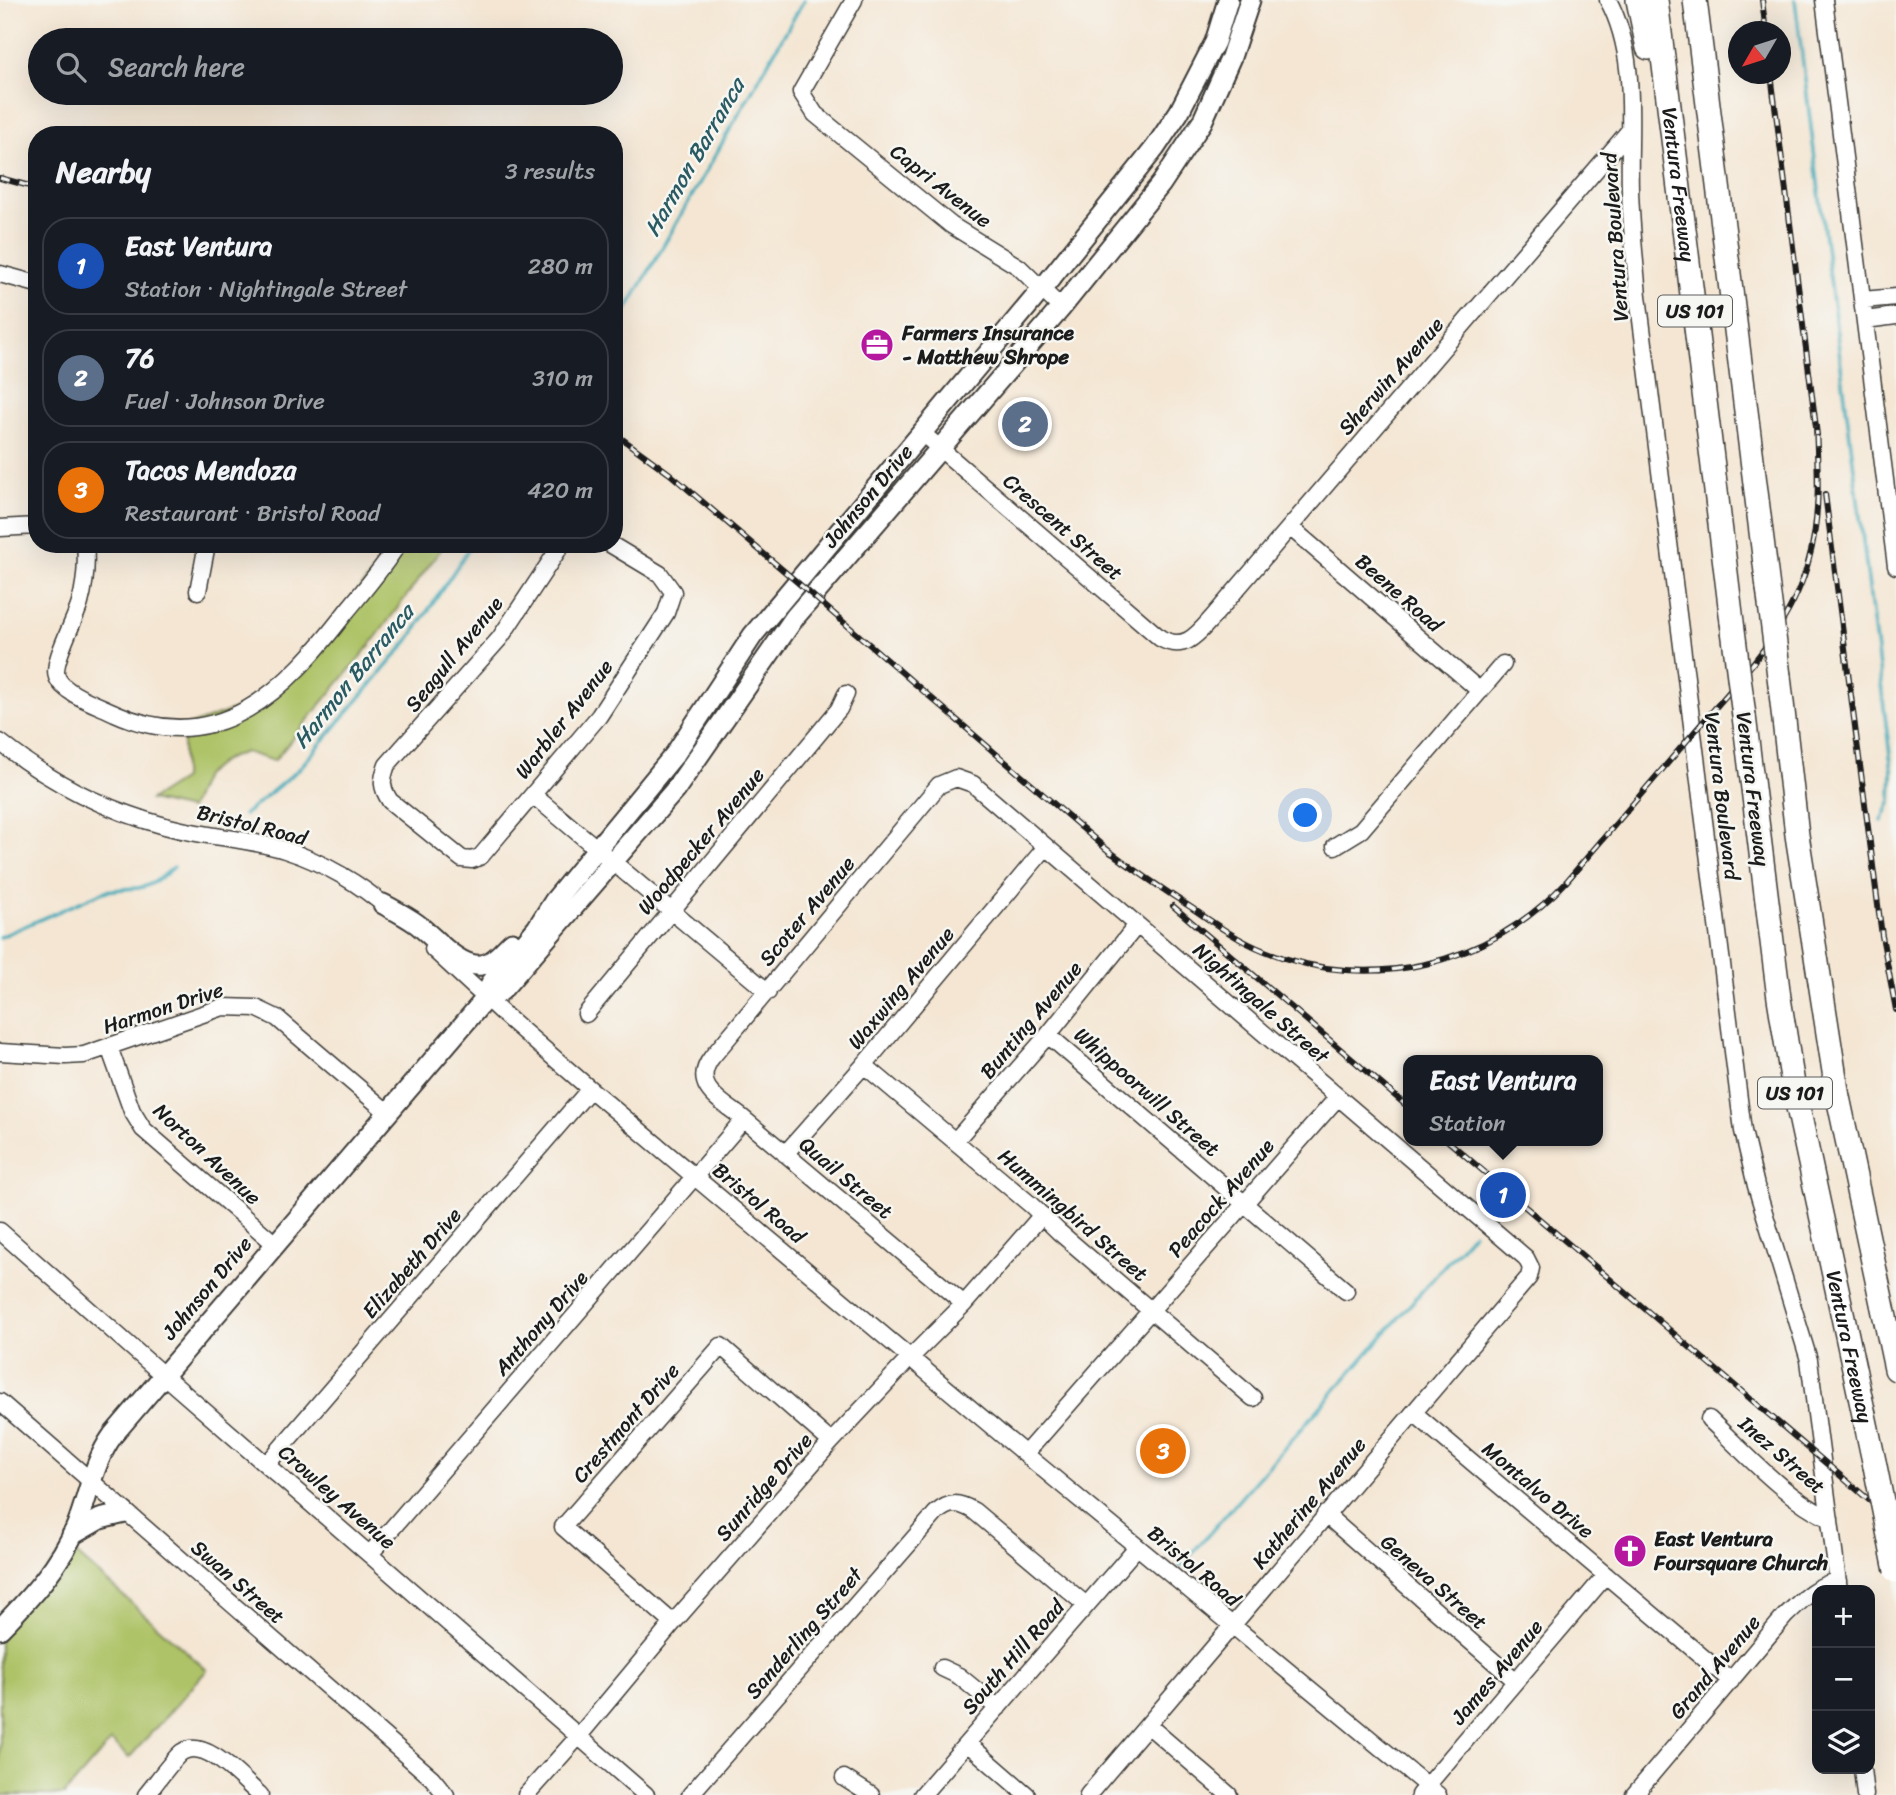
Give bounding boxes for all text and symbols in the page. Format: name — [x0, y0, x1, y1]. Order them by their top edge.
north arrow — [1728, 21, 1791, 84]
search box — [28, 28, 623, 105]
text: Search here — [108, 44, 245, 90]
icon: search — [52, 48, 90, 86]
water label: Harmon Barranca — [632, 67, 758, 244]
street label: Ventura Freeway — [1650, 105, 1707, 264]
street label: Capri Avenue — [881, 134, 1001, 239]
text: Nearby — [56, 145, 151, 199]
street label: Ventura Boulevard — [1590, 149, 1640, 323]
text: 3 results — [505, 151, 595, 192]
text: East Ventura — [125, 223, 272, 269]
text: 1 — [76, 246, 86, 287]
text: 280 m — [528, 246, 593, 287]
text: Station · Nightingale Street — [125, 269, 407, 310]
road number: US 101 — [1658, 296, 1732, 326]
street label: Sherwin Avenue — [1328, 308, 1454, 444]
place label: Farmers Insurance - Matthew Shrope — [901, 314, 1075, 376]
office icon: Farmers Insurance - Matthew Shrope — [858, 326, 896, 364]
text: 76 — [125, 335, 155, 381]
text: 2 — [74, 358, 88, 399]
text: 310 m — [532, 358, 593, 399]
text: Fuel · Johnson Drive — [125, 381, 325, 422]
pin: 2 — [1002, 398, 1048, 450]
street label: Johnson Drive — [812, 435, 923, 557]
text: Tacos Mendoza — [125, 447, 296, 493]
street label: Crescent Street — [994, 463, 1132, 591]
text: 3 — [75, 470, 87, 511]
text: 420 m — [527, 470, 593, 511]
text: Restaurant · Bristol Road — [125, 493, 380, 534]
street label: Beene Road — [1346, 544, 1453, 644]
street label: Seagull Avenue — [395, 587, 513, 721]
water label: Harmon Barranca — [282, 592, 427, 758]
street label: Warbler Avenue — [505, 650, 624, 788]
street label: Ventura Boulevard — [1693, 710, 1751, 884]
street label: Ventura Freeway — [1725, 710, 1781, 869]
street label: Woodpecker Avenue — [627, 758, 775, 924]
street label: Bristol Road — [193, 793, 313, 858]
your location — [1288, 798, 1322, 832]
street label: Scoter Avenue — [749, 847, 865, 975]
street label: Waxwing Avenue — [837, 917, 965, 1059]
street label: Nightingale Street — [1184, 932, 1339, 1075]
street label: Bunting Avenue — [970, 952, 1092, 1088]
street label: Harmon Drive — [98, 971, 229, 1045]
street label: Whippoorwill Street — [1065, 1017, 1229, 1167]
popup — [1403, 1055, 1603, 1146]
text: East Ventura — [1429, 1057, 1577, 1103]
road number: US 101 — [1758, 1078, 1832, 1108]
street label: Norton Avenue — [144, 1093, 270, 1215]
text: Station — [1429, 1103, 1506, 1144]
street label: Quail Street — [790, 1127, 902, 1229]
street label: Peacock Avenue — [1158, 1129, 1284, 1267]
street label: Hummingbird Street — [989, 1138, 1157, 1292]
street label: Bristol Road — [704, 1152, 816, 1255]
pin: 1 — [1480, 1169, 1526, 1221]
street label: Elizabeth Drive — [352, 1198, 472, 1328]
street label: Johnson Drive — [151, 1227, 262, 1349]
street label: Anthony Drive — [483, 1261, 598, 1385]
street label: Ventura Freeway — [1814, 1267, 1884, 1427]
street label: Crestmont Drive — [562, 1354, 690, 1492]
street label: Inez Street — [1729, 1405, 1835, 1504]
street label: Sunridge Drive — [705, 1423, 823, 1550]
pin: 3 — [1140, 1425, 1186, 1477]
street label: Katherine Avenue — [1242, 1428, 1376, 1578]
street label: Montalvo Drive — [1473, 1431, 1603, 1549]
street label: Crowley Avenue — [269, 1434, 405, 1560]
street label: Bristol Road — [1139, 1515, 1251, 1618]
place label: East Ventura Foursquare Church — [1653, 1520, 1828, 1582]
street label: Geneva Street — [1371, 1524, 1497, 1640]
street label: Swan Street — [182, 1530, 294, 1634]
church icon: East Ventura Foursquare Church — [1611, 1532, 1649, 1570]
street label: Sanderling Street — [735, 1557, 874, 1708]
map controls — [1812, 1585, 1875, 1774]
button: + — [1812, 1585, 1875, 1648]
street label: South Hill Road — [952, 1589, 1076, 1724]
street label: Grand Avenue — [1659, 1606, 1771, 1728]
street label: James Avenue — [1440, 1610, 1553, 1735]
button: − — [1812, 1648, 1875, 1711]
button: layers — [1812, 1711, 1875, 1774]

